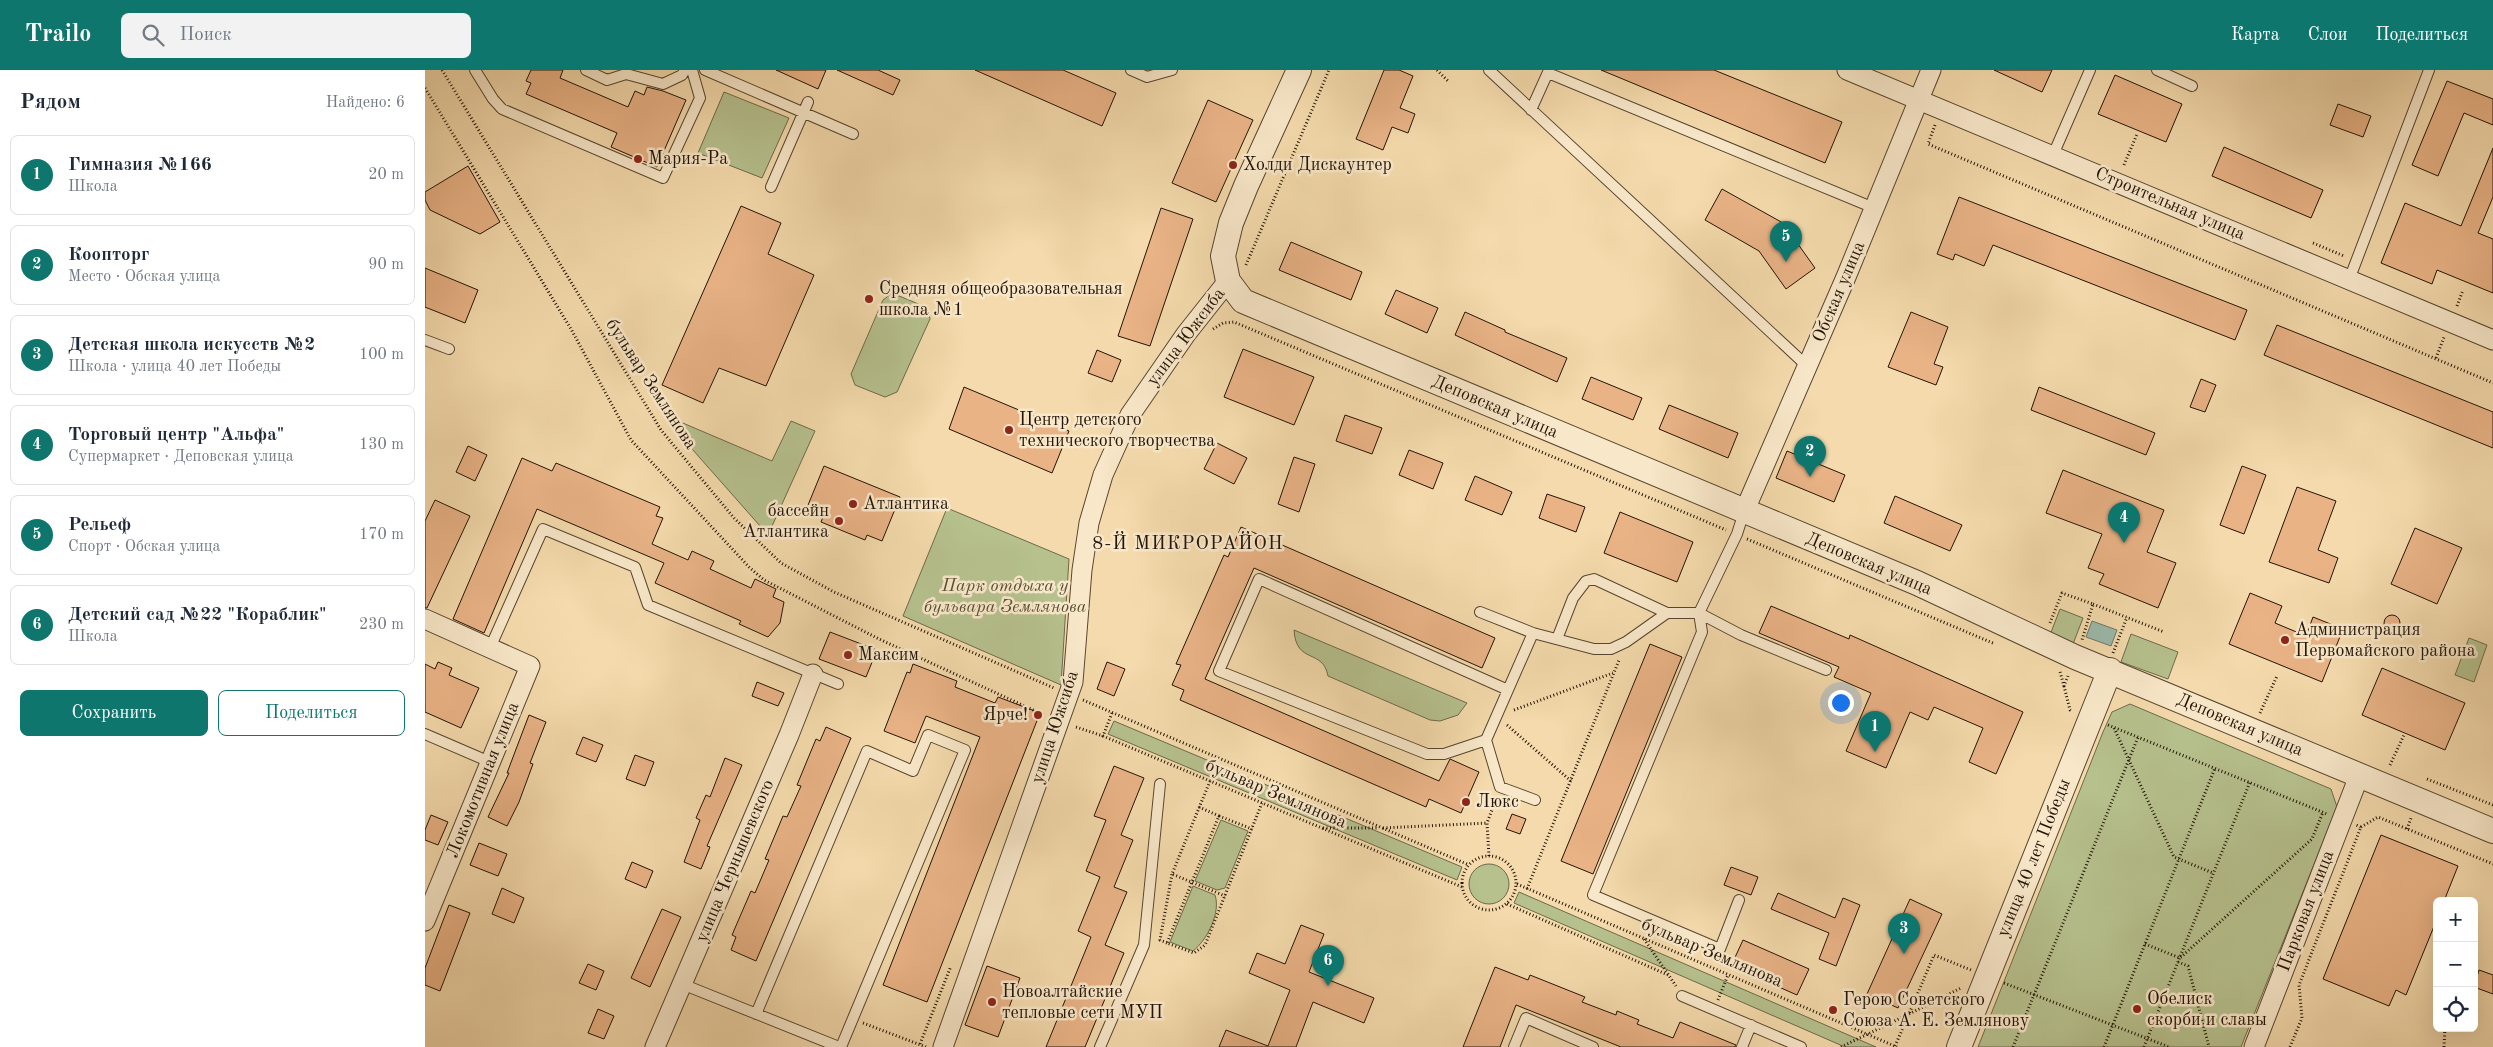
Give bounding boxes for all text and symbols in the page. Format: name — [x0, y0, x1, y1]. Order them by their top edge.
search box — [121, 13, 471, 58]
icon: search — [139, 21, 167, 49]
text: Trailo — [25, 23, 91, 47]
text: Поиск — [179, 26, 232, 45]
text: Карта — [2231, 26, 2280, 44]
text: Слои — [2308, 26, 2347, 44]
text: Поделиться — [2375, 26, 2468, 44]
text: Рядом — [20, 92, 81, 113]
text: Найдено: 6 — [326, 95, 405, 111]
place label: Мария-Ра — [648, 150, 728, 168]
marker: Мария-Ра — [632, 153, 644, 165]
text: Гимназия №166 — [68, 156, 212, 175]
place label: Холди Дискаунтер — [1243, 156, 1392, 174]
marker: Холди Дискаунтер — [1227, 159, 1239, 171]
street label: Строительная улица — [2092, 164, 2248, 244]
text: 1 — [32, 167, 42, 183]
text: 20 m — [368, 167, 404, 183]
text: Школа — [68, 179, 118, 195]
pin: 5 — [1770, 221, 1802, 262]
street label: Обская улица — [1810, 239, 1868, 345]
text: Коопторг — [68, 246, 149, 265]
text: 2 — [32, 257, 42, 273]
text: 90 m — [368, 257, 404, 273]
text: Место · Обская улица — [68, 269, 220, 285]
place label: Средняя общеобразовательная школа №1 — [879, 280, 1123, 319]
street label: улица Южсиба — [1143, 285, 1229, 389]
marker: Средняя общеобразовательная школа №1 — [863, 293, 875, 305]
street label: бульвар Землянова — [602, 316, 700, 453]
text: Детская школа искусств №2 — [68, 336, 315, 355]
text: 3 — [32, 347, 42, 363]
text: 100 m — [359, 347, 404, 363]
text: Школа · улица 40 лет Победы — [68, 359, 281, 375]
street label: Деповская улица — [1429, 372, 1561, 442]
place label: Центр детского технического творчества — [1019, 411, 1215, 450]
marker: Центр детского технического творчества — [1003, 424, 1015, 436]
text: Торговый центр "Альфа" — [68, 426, 284, 445]
pin: 2 — [1794, 436, 1826, 477]
text: 4 — [32, 437, 42, 453]
text: 130 m — [359, 437, 404, 453]
text: Супермаркет · Деповская улица — [68, 449, 294, 465]
place label: Атлантика — [863, 495, 949, 513]
marker: Атлантика — [847, 498, 859, 510]
place label: бассейн Атлантика — [743, 502, 829, 541]
pin: 4 — [2108, 502, 2140, 543]
marker: бассейн Атлантика — [833, 515, 845, 527]
text: Рельеф — [68, 516, 131, 535]
text: 5 — [32, 527, 42, 543]
text: 170 m — [359, 527, 404, 543]
street label: Деповская улица — [1803, 529, 1935, 599]
district label: 8-Й МИКРОРАЙОН — [1092, 531, 1284, 554]
text: Спорт · Обская улица — [68, 539, 220, 555]
park label: Парк отдыха у бульвара Землянова — [924, 577, 1087, 616]
text: Детский сад №22 "Кораблик" — [68, 606, 326, 625]
text: 6 — [32, 617, 42, 633]
text: 230 m — [359, 617, 404, 633]
place label: Администрация Первомайского района — [2295, 621, 2476, 660]
text: Школа — [68, 629, 118, 645]
marker: Администрация Первомайского района — [2279, 634, 2291, 646]
place label: Максим — [858, 646, 919, 664]
marker: Максим — [842, 649, 854, 661]
street label: улица Южсиба — [1028, 668, 1082, 786]
button: Сохранить — [20, 690, 208, 736]
button: Поделиться — [218, 690, 405, 736]
your location — [1828, 690, 1854, 716]
street label: Деповская улица — [2174, 690, 2306, 760]
street label: Локомотивная улица — [444, 699, 523, 860]
place label: Ярче! — [983, 706, 1028, 724]
marker: Ярче! — [1032, 709, 1044, 721]
pin: 1 — [1859, 711, 1891, 752]
street label: бульвар Землянова — [1203, 756, 1349, 832]
street label: улица 40 лет Победы — [1994, 776, 2074, 940]
street label: улица Чернышевского — [693, 777, 777, 945]
place label: Люкс — [1476, 793, 1519, 811]
marker: Люкс — [1460, 796, 1472, 808]
street label: Парковая улица — [2275, 848, 2337, 974]
map controls — [2433, 897, 2478, 1032]
button: + — [2433, 897, 2478, 942]
pin: 3 — [1888, 913, 1920, 954]
street label: бульвар Землянова — [1639, 915, 1785, 991]
button: − — [2433, 942, 2478, 987]
pin: 6 — [1312, 945, 1344, 986]
place label: Новоалтайские тепловые сети МУП — [1002, 983, 1163, 1022]
button: locate — [2433, 987, 2478, 1032]
place label: Обелиск скорби и славы — [2147, 990, 2267, 1029]
place label: Герою Советского Союза А. Е. Землянову — [1843, 991, 2030, 1030]
marker: Новоалтайские тепловые сети МУП — [986, 996, 998, 1008]
marker: Обелиск скорби и славы — [2131, 1003, 2143, 1015]
marker: Герою Советского Союза А. Е. Землянову — [1827, 1004, 1839, 1016]

